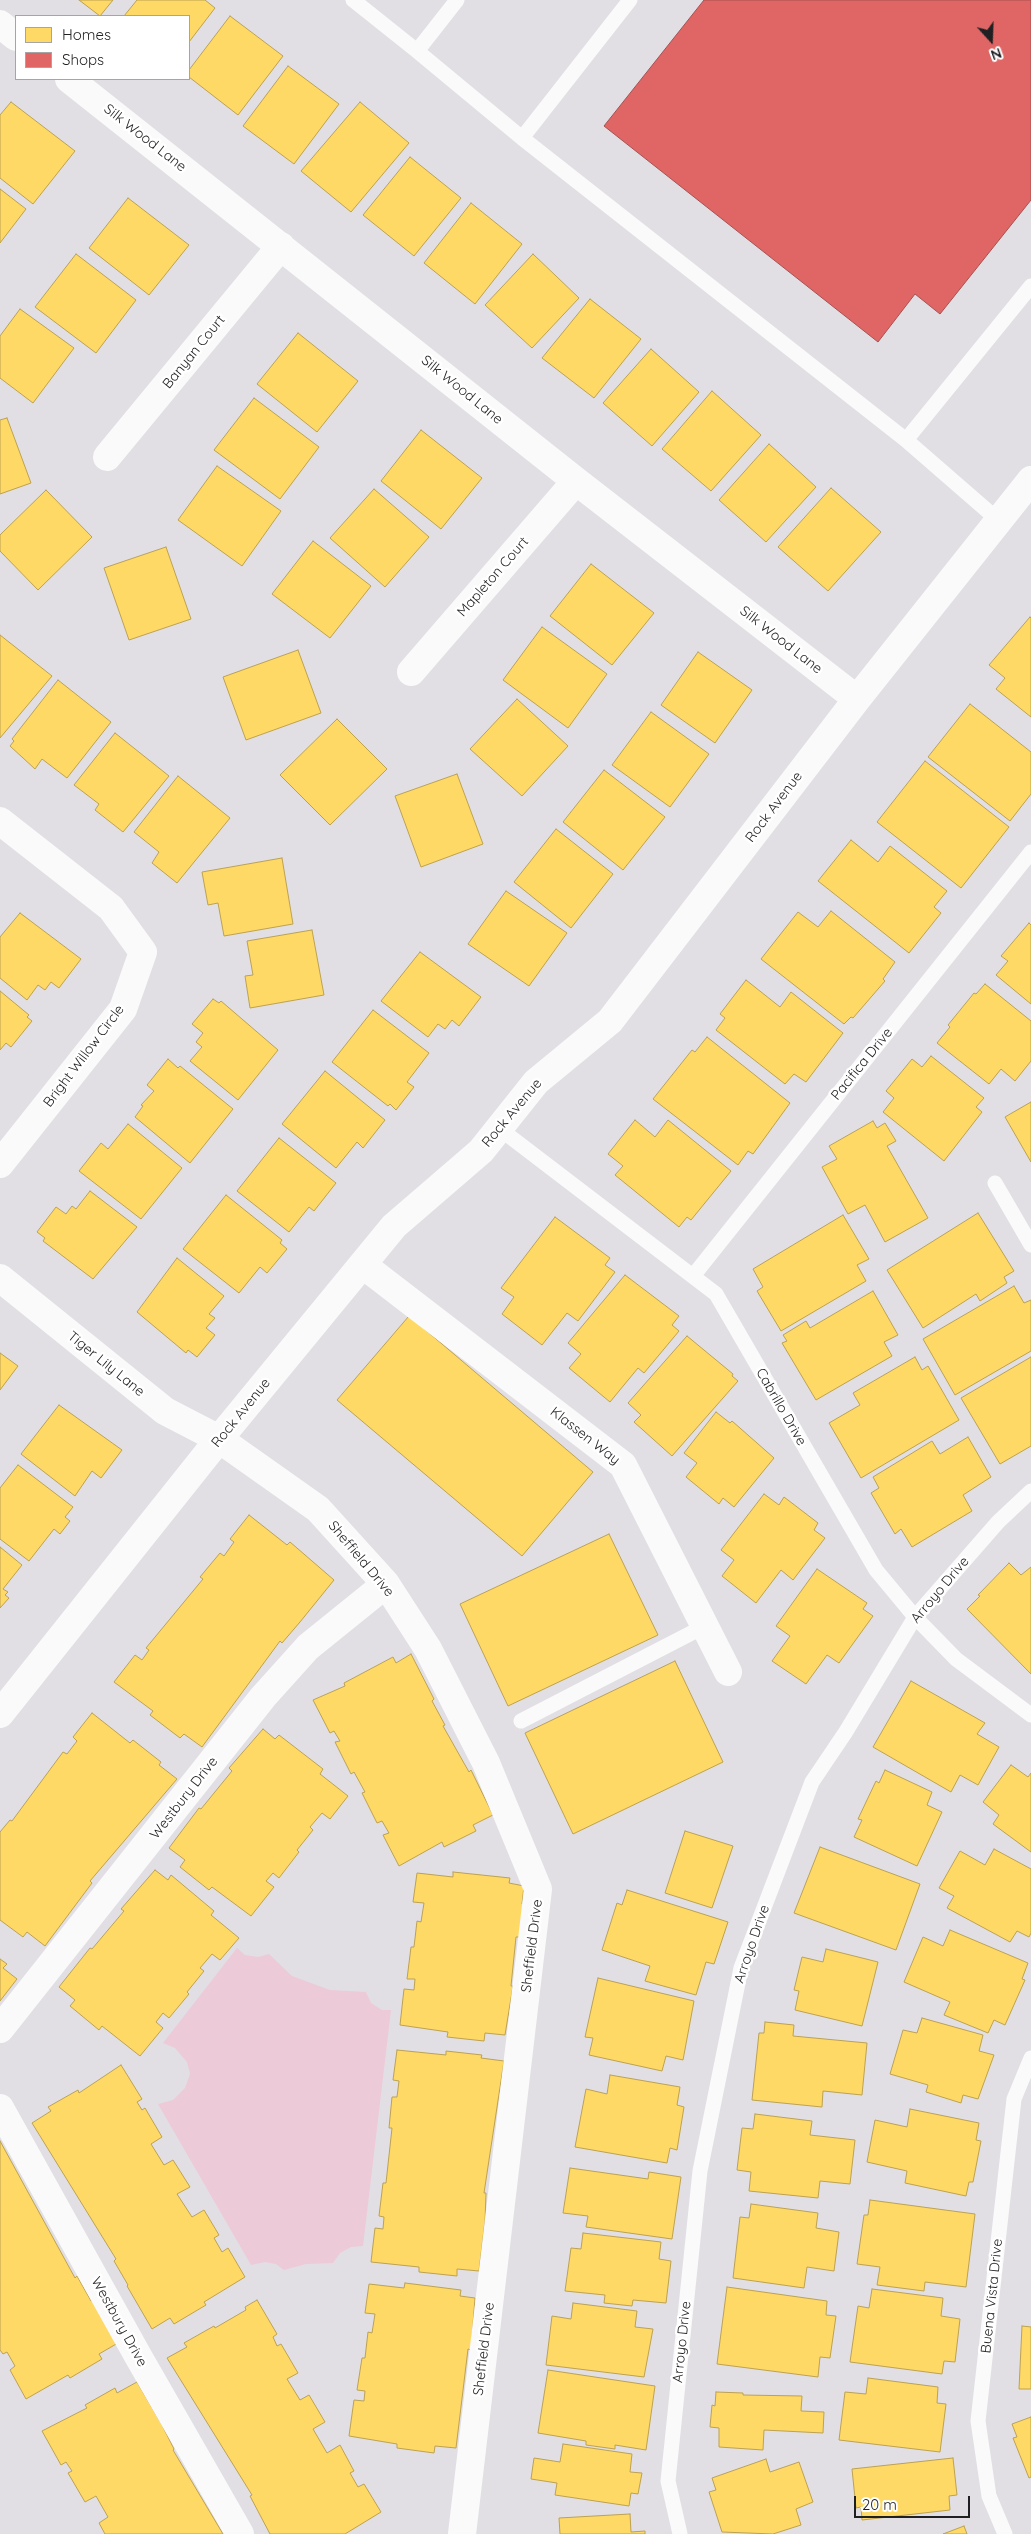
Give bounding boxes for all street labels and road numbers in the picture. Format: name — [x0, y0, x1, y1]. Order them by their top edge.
street label: Silk Wood Lane — [100, 101, 190, 175]
street label: Banyan Court — [159, 312, 229, 392]
street label: Silk Wood Lane — [418, 352, 506, 428]
street label: Mapleton Court — [454, 534, 532, 620]
street label: Silk Wood Lane — [736, 603, 826, 677]
street label: Rock Avenue — [742, 768, 806, 846]
street label: Bright Willow Circle — [40, 1001, 128, 1111]
street label: Pacifica Drive — [828, 1024, 896, 1104]
street label: Rock Avenue — [479, 1075, 545, 1151]
street label: Tiger Lily Lane — [64, 1328, 148, 1400]
street label: Cabrillo Drive — [752, 1365, 810, 1449]
street label: Rock Avenue — [208, 1375, 274, 1451]
street label: Klassen Way — [547, 1404, 623, 1468]
street label: Sheffield Drive — [324, 1518, 398, 1600]
street label: Arroyo Drive — [907, 1553, 973, 1627]
street label: Westbury Drive — [147, 1753, 221, 1843]
street label: Sheffield Drive — [518, 1898, 546, 1994]
street label: Arroyo Drive — [731, 1903, 773, 1985]
street label: Buena Vista Drive — [978, 2238, 1006, 2354]
street label: Westbury Drive — [87, 2274, 151, 2370]
street label: Arroyo Drive — [669, 2300, 695, 2384]
street label: Sheffield Drive — [470, 2301, 498, 2397]

